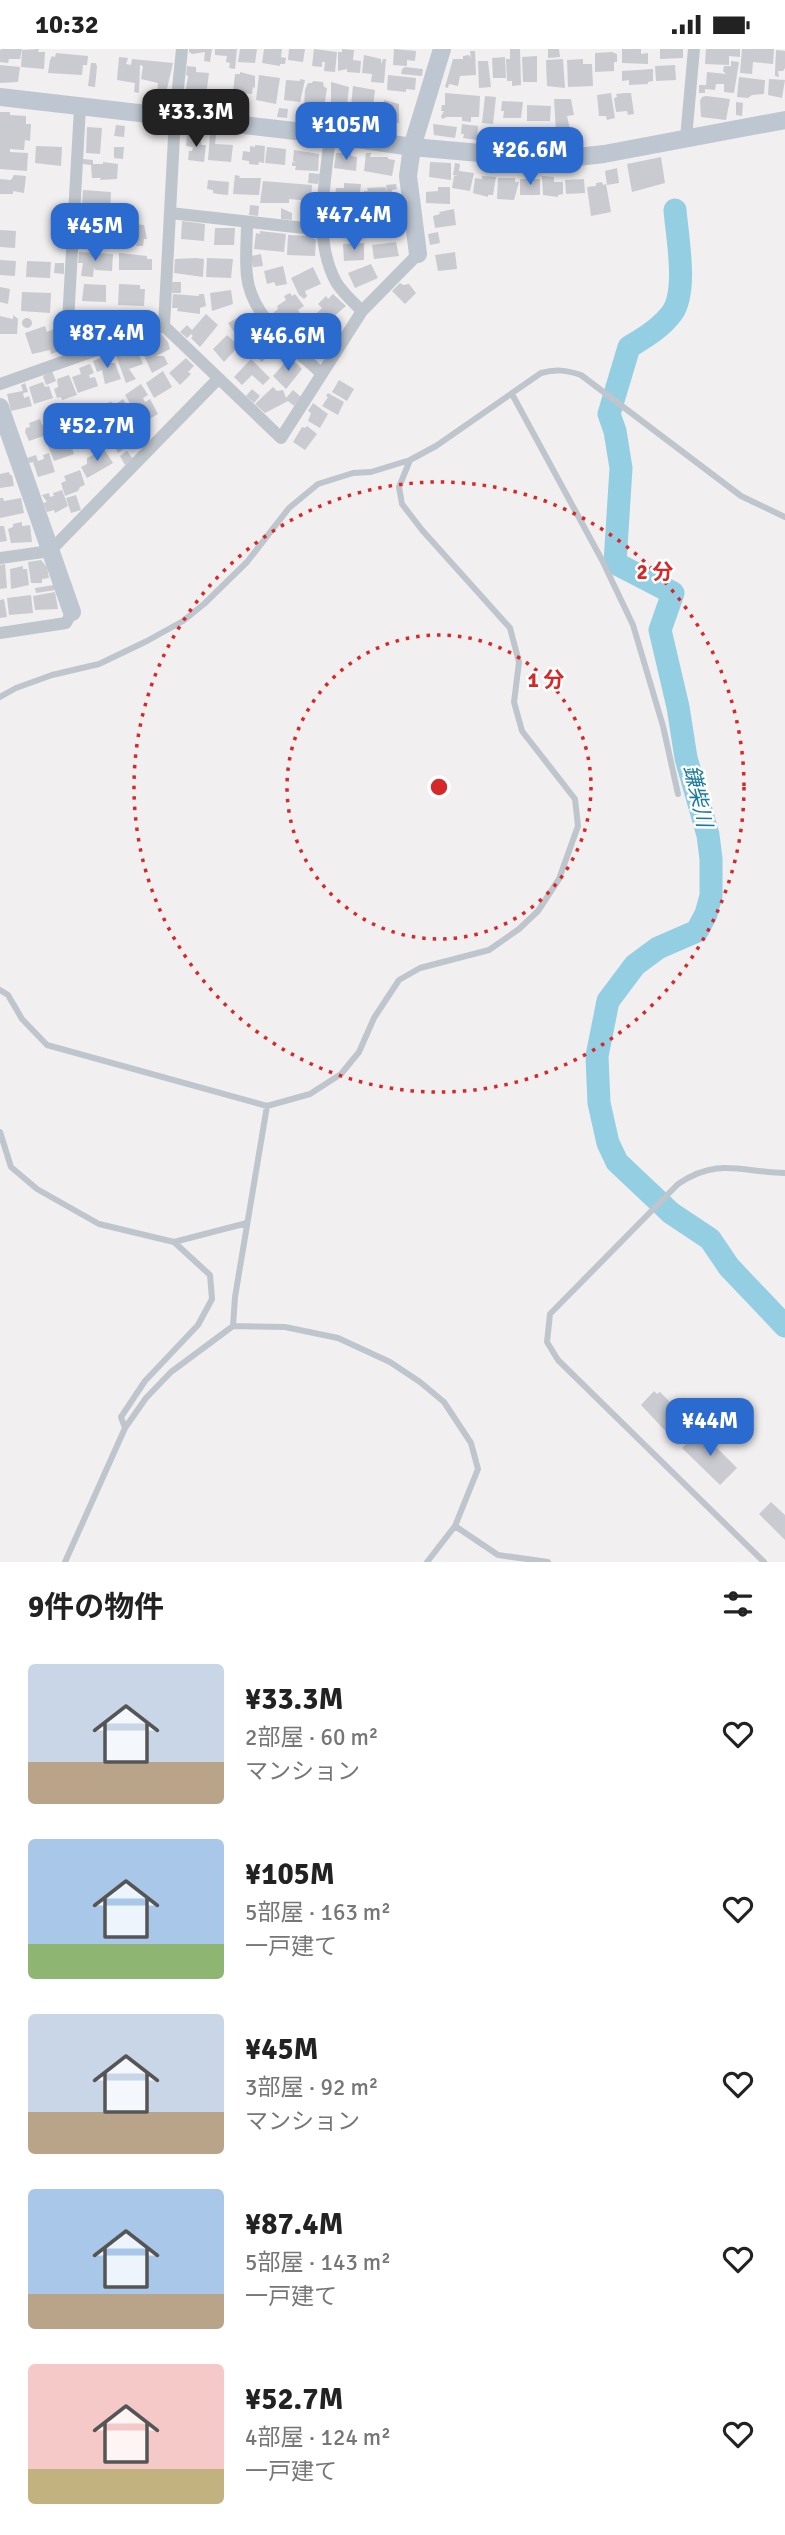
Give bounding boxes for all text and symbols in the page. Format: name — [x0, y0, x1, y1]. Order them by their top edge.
text: 10:32 — [35, 9, 99, 41]
pin: ¥33.3M — [139, 90, 253, 149]
text: ¥33.3M — [158, 97, 234, 126]
pin: ¥105M — [297, 103, 395, 162]
text: ¥105M — [312, 110, 380, 139]
pin: ¥26.6M — [473, 127, 587, 187]
text: ¥26.6M — [492, 135, 568, 164]
pin: ¥47.4M — [297, 193, 411, 252]
text: ¥47.4M — [316, 200, 392, 229]
pin: ¥45M — [54, 203, 136, 263]
text: ¥45M — [67, 211, 123, 240]
pin: ¥87.4M — [50, 311, 164, 370]
pin: ¥46.6M — [231, 313, 345, 373]
text: ¥87.4M — [69, 318, 145, 347]
text: ¥46.6M — [250, 321, 326, 350]
pin: ¥52.7M — [40, 403, 154, 463]
text: ¥52.7M — [59, 411, 135, 440]
text: 2 分 — [637, 559, 673, 585]
text: 1 分 — [528, 667, 564, 693]
water label: 鎌柴川 — [678, 762, 718, 832]
centre of rings — [427, 775, 451, 799]
pin: ¥44M — [669, 1399, 751, 1458]
text: ¥44M — [682, 1406, 738, 1435]
icon: filters — [719, 1585, 757, 1623]
text: 9件の物件 — [28, 1589, 164, 1626]
text: ¥33.3M — [245, 1681, 343, 1718]
icon: home — [84, 1692, 168, 1776]
icon: heart — [719, 1715, 757, 1753]
text: 2部屋 · 60 m² — [245, 1723, 378, 1752]
text: マンション — [245, 1757, 360, 1786]
text: ¥105M — [245, 1856, 335, 1893]
icon: home — [84, 1867, 168, 1951]
icon: heart — [719, 1890, 757, 1928]
text: 5部屋 · 163 m² — [245, 1898, 391, 1927]
text: 一戸建て — [245, 1932, 337, 1961]
text: ¥45M — [245, 2031, 319, 2068]
icon: home — [84, 2042, 168, 2126]
icon: heart — [719, 2065, 757, 2103]
text: 3部屋 · 92 m² — [245, 2073, 378, 2102]
text: マンション — [245, 2107, 360, 2136]
text: ¥87.4M — [245, 2206, 343, 2243]
icon: home — [84, 2217, 168, 2301]
icon: heart — [719, 2240, 757, 2278]
text: 5部屋 · 143 m² — [245, 2248, 391, 2277]
text: 一戸建て — [245, 2282, 337, 2311]
text: ¥52.7M — [245, 2381, 343, 2418]
icon: home — [84, 2392, 168, 2476]
icon: heart — [719, 2415, 757, 2453]
text: 4部屋 · 124 m² — [245, 2423, 391, 2452]
text: 一戸建て — [245, 2457, 337, 2486]

